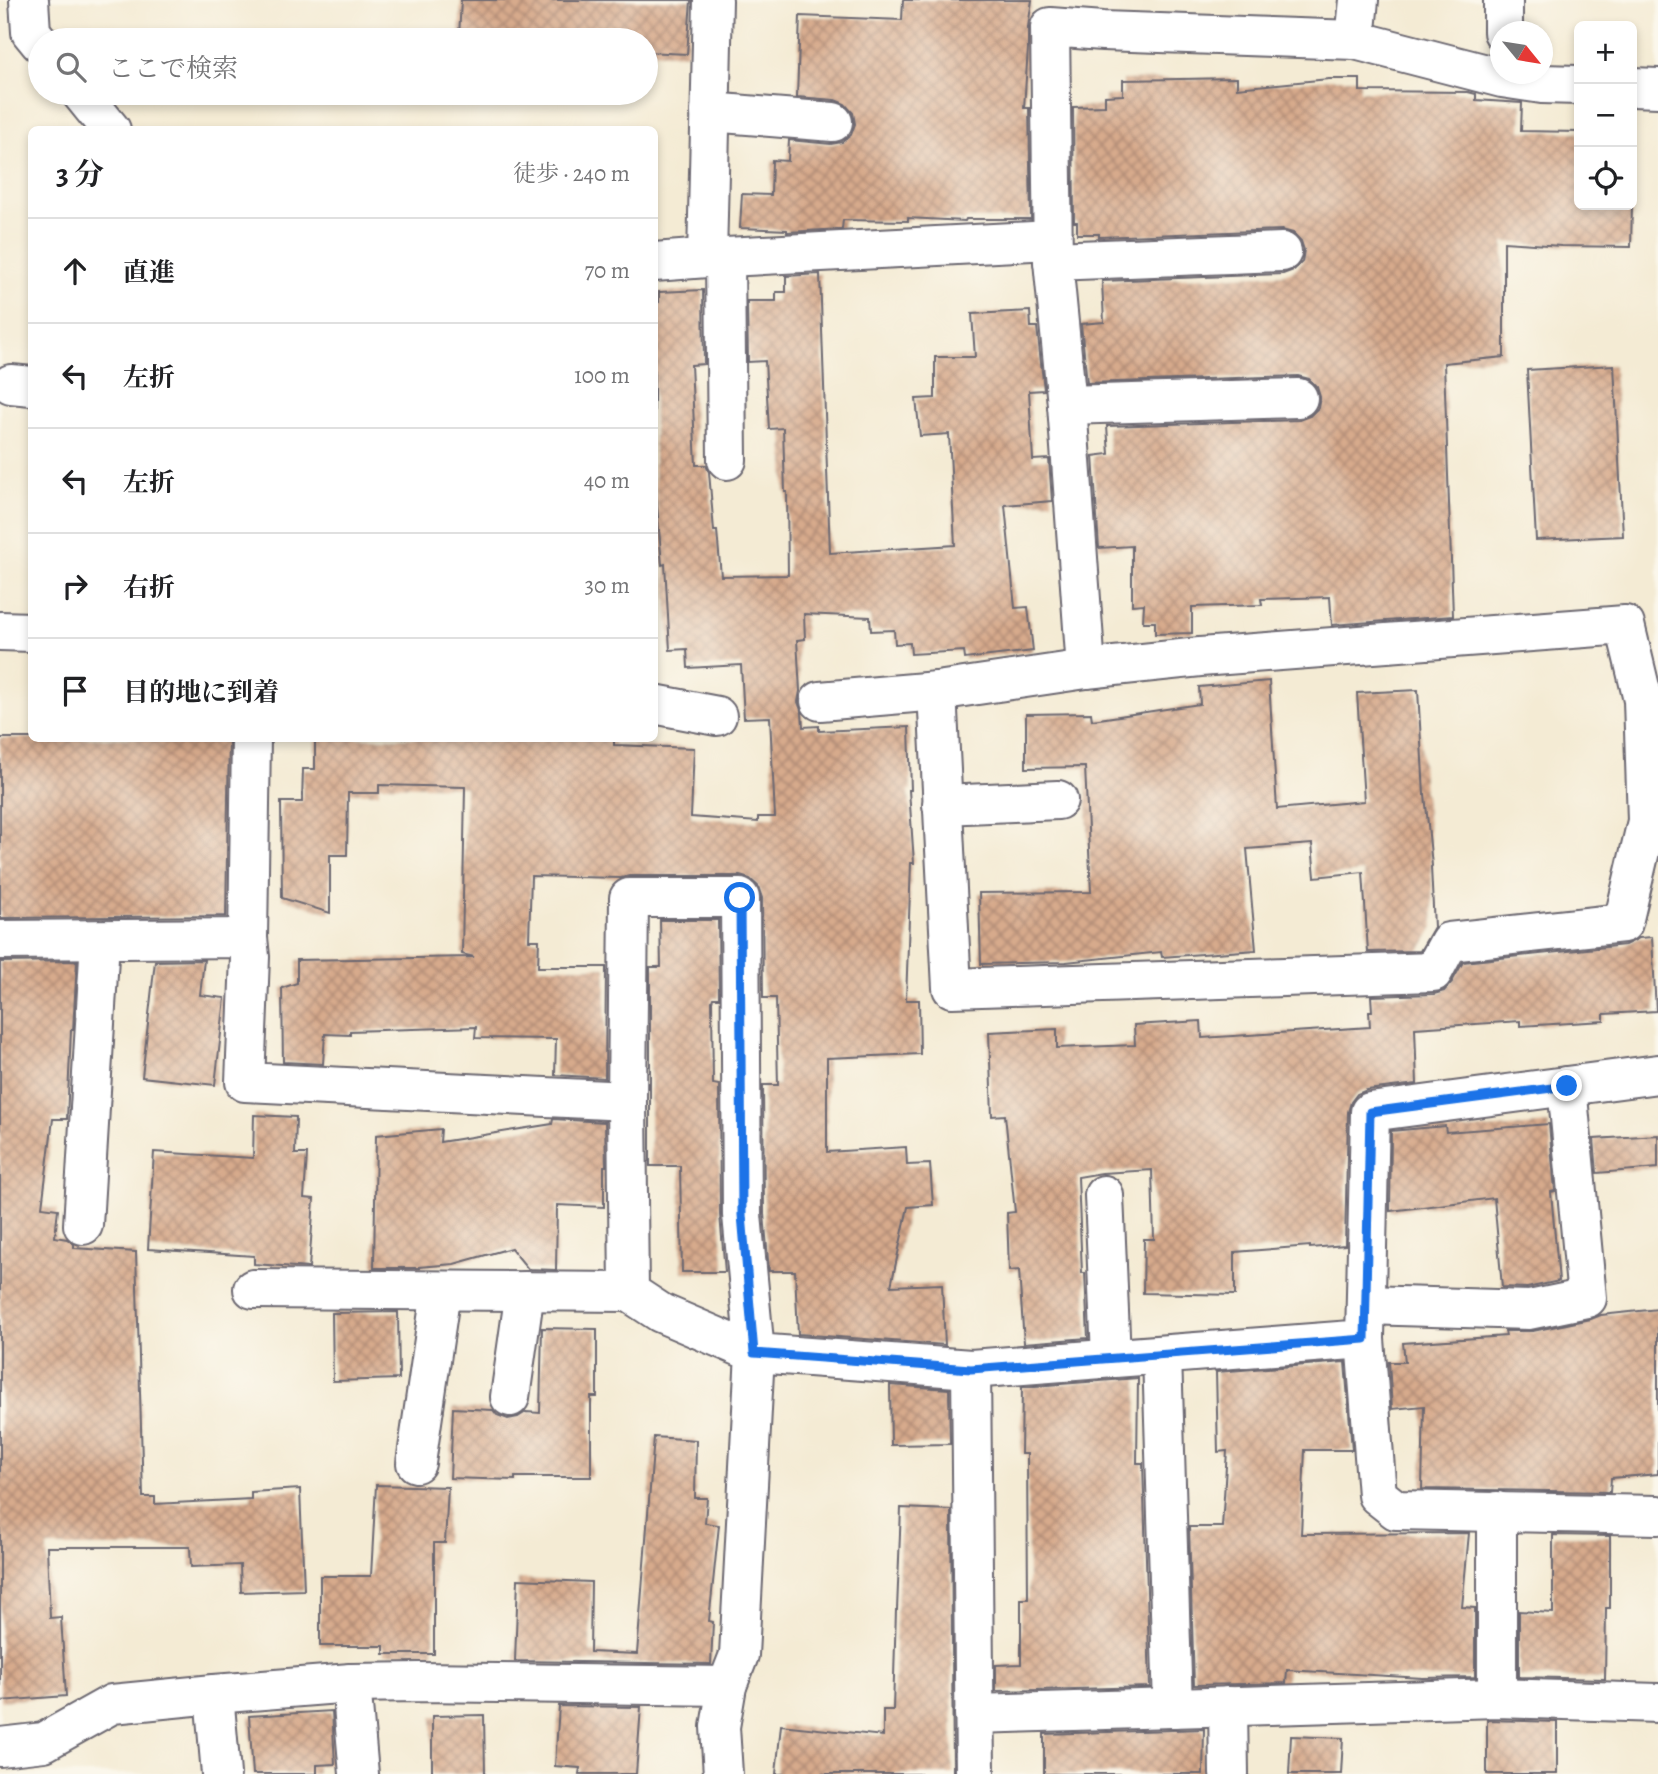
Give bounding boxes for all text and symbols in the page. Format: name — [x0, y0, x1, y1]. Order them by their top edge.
north arrow — [1490, 21, 1553, 84]
map controls — [1574, 21, 1637, 210]
button: + — [1574, 21, 1637, 84]
search box — [28, 28, 658, 105]
icon: search — [52, 48, 90, 86]
text: ここで検索 — [108, 51, 238, 86]
button: − — [1574, 84, 1637, 147]
button: locate — [1574, 147, 1637, 210]
text: 3 分 — [56, 154, 104, 194]
text: 徒歩 · 240 m — [513, 158, 630, 189]
icon: ahead — [56, 252, 94, 290]
text: 直進 — [123, 255, 175, 290]
text: 70 m — [584, 255, 630, 286]
icon: left — [56, 357, 94, 395]
text: 左折 — [123, 360, 175, 395]
text: 100 m — [574, 360, 630, 391]
icon: left — [56, 462, 94, 500]
text: 左折 — [123, 465, 175, 500]
text: 40 m — [584, 465, 630, 496]
icon: right — [56, 567, 94, 605]
text: 右折 — [123, 570, 175, 605]
text: 30 m — [584, 570, 630, 601]
icon: arrive — [56, 672, 94, 710]
text: 目的地に到着 — [123, 675, 279, 710]
route start — [724, 882, 755, 913]
route end — [1551, 1070, 1582, 1101]

